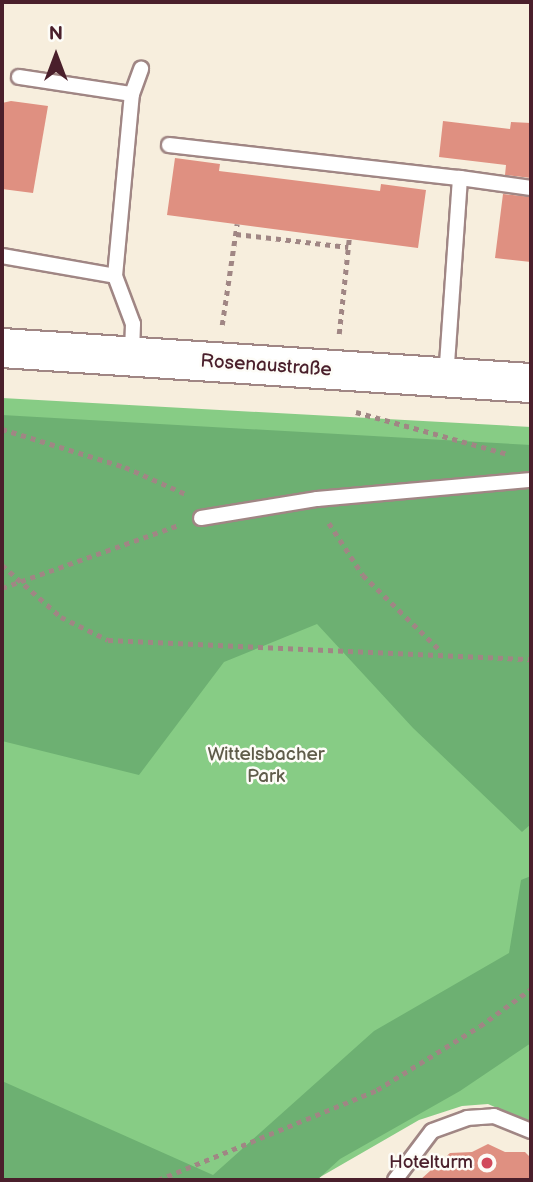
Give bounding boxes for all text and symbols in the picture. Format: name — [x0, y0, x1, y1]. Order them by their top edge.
north arrow — [21, 21, 91, 91]
text: N — [49, 23, 63, 46]
street label: Rosenaustraße — [200, 350, 332, 382]
park label: Wittelsbacher Park — [207, 744, 325, 788]
place label: Hotelturm — [389, 1152, 473, 1174]
marker: Hotelturm — [479, 1155, 495, 1171]

